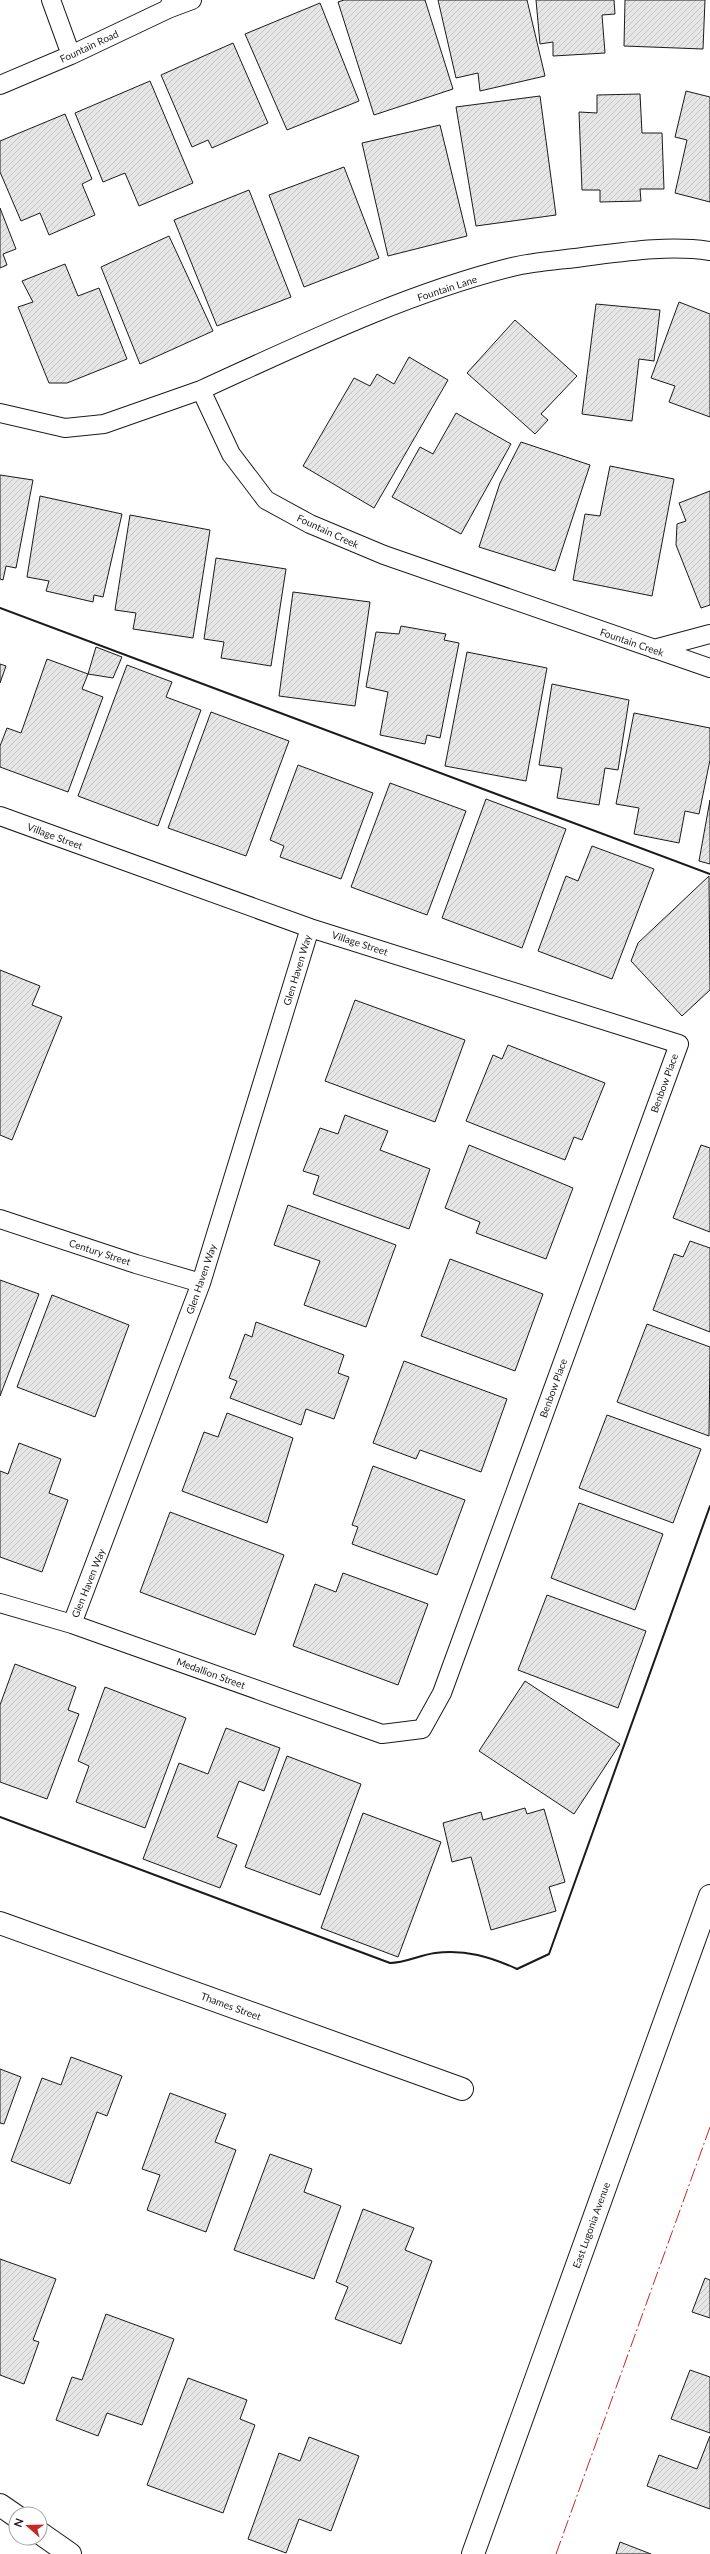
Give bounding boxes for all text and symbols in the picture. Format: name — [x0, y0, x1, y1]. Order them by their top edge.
street label: Fountain Road — [58, 27, 120, 65]
street label: Fountain Lane — [416, 273, 478, 303]
street label: Fountain Creek — [295, 511, 362, 551]
street label: Fountain Creek — [598, 625, 666, 659]
street label: Village Street — [26, 820, 85, 852]
street label: Village Street — [330, 928, 390, 958]
street label: Glen Haven Way — [281, 932, 314, 1007]
street label: Benbow Place — [648, 1052, 680, 1114]
street label: Century Street — [68, 1236, 133, 1268]
street label: Glen Haven Way — [183, 1242, 219, 1316]
street label: Benbow Place — [537, 1357, 569, 1419]
street label: Glen Haven Way — [69, 1546, 108, 1619]
street label: Medallion Street — [175, 1655, 247, 1691]
street label: Thames Street — [199, 1990, 263, 2023]
street label: East Lugonia Avenue — [570, 2180, 612, 2270]
north arrow — [8, 2506, 48, 2546]
text: N — [11, 2516, 26, 2529]

